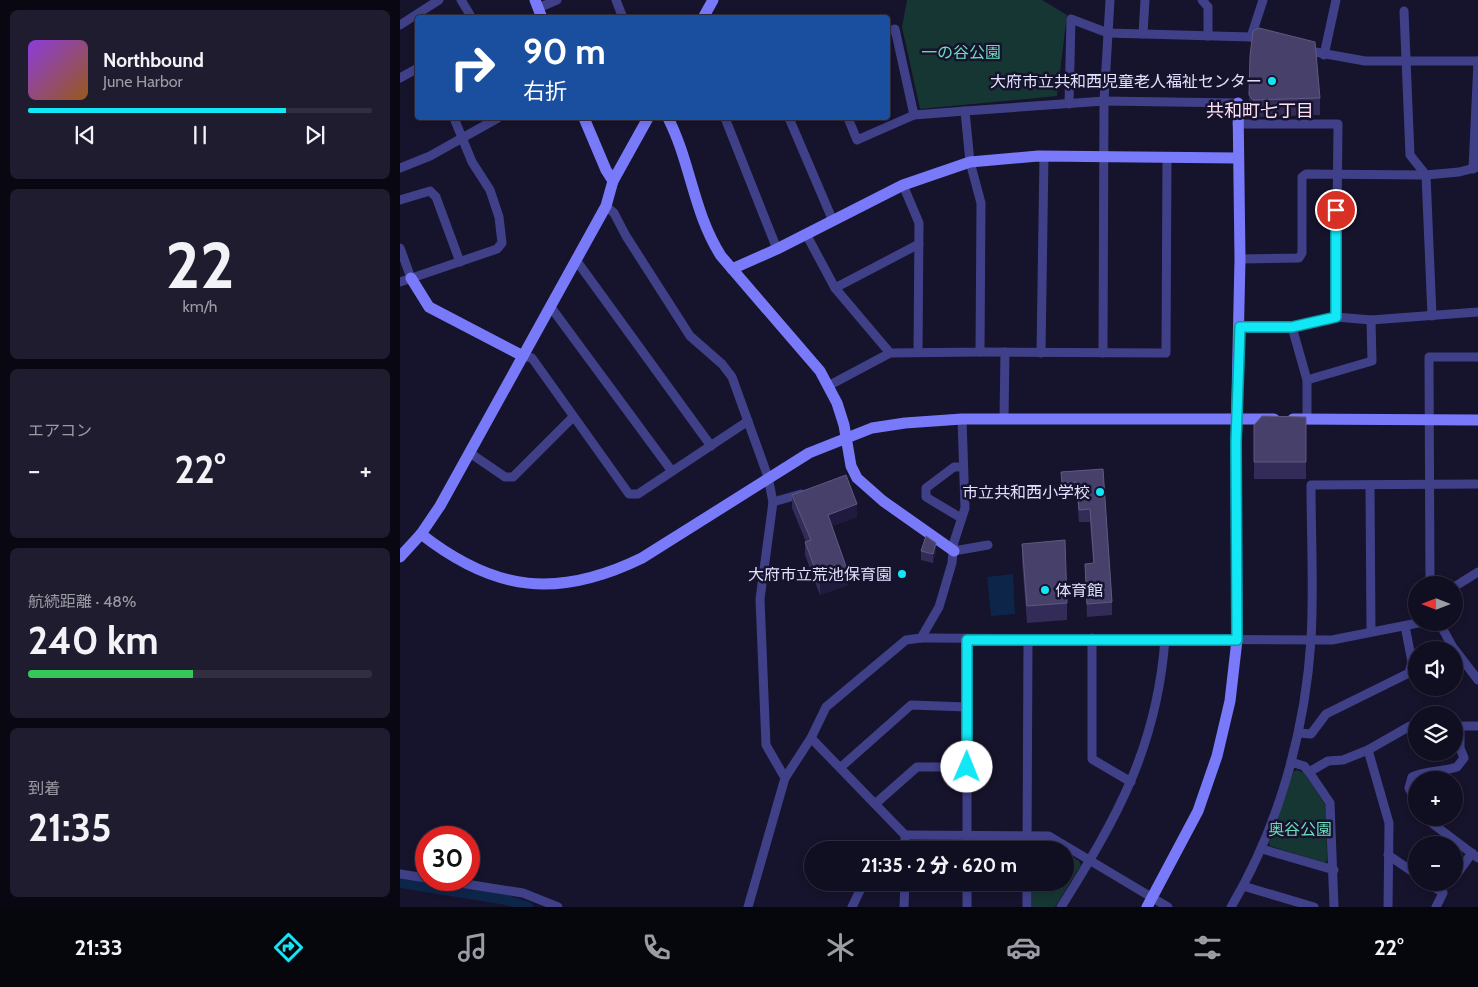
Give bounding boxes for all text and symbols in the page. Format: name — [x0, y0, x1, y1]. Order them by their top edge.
text: 90 m — [523, 30, 606, 73]
icon: right — [440, 35, 505, 100]
park label: 一の谷公園 — [921, 43, 1001, 62]
text: Northbound — [103, 49, 204, 72]
text: June Harbor — [103, 72, 183, 91]
place label: 大府市立共和西児童老人福祉センター — [990, 72, 1262, 91]
marker: 大府市立共和西児童老人福祉センター — [1266, 75, 1278, 87]
text: 右折 — [523, 78, 567, 105]
district label: 共和町七丁目 — [1206, 100, 1314, 122]
icon: previous — [71, 121, 99, 149]
icon: pause — [186, 121, 214, 149]
icon: next — [301, 121, 329, 149]
pin — [1315, 189, 1357, 231]
icon: arrive — [1322, 196, 1350, 224]
text: 22 — [166, 225, 234, 304]
text: km/h — [182, 297, 218, 316]
text: エアコン — [28, 421, 92, 440]
text: 22° — [174, 446, 226, 493]
text: − — [28, 453, 40, 487]
text: + — [360, 453, 372, 487]
place label: 市立共和西小学校 — [962, 483, 1090, 502]
marker: 市立共和西小学校 — [1094, 486, 1106, 498]
place label: 大府市立荒池保育園 — [748, 565, 892, 584]
marker: 大府市立荒池保育園 — [896, 568, 908, 580]
north arrow — [1408, 576, 1462, 631]
map controls — [1408, 576, 1463, 891]
place label: 体育館 — [1055, 581, 1103, 600]
marker: 体育館 — [1039, 584, 1051, 596]
text: 航続距離 · 48% — [28, 592, 136, 611]
text: 240 km — [28, 617, 159, 664]
button: sound — [1408, 641, 1463, 696]
button: layers — [1408, 706, 1463, 761]
position arrow — [940, 740, 992, 792]
button: + — [1408, 771, 1463, 826]
text: 到着 — [28, 779, 60, 798]
text: 21:35 — [28, 804, 111, 851]
park label: 奥谷公園 — [1268, 820, 1332, 839]
speed limit sign: 30 — [415, 826, 480, 891]
button: − — [1408, 836, 1463, 891]
text: 21:35 · 2 分 · 620 m — [861, 854, 1017, 877]
icon: directions — [271, 930, 306, 965]
icon: music — [455, 930, 490, 965]
icon: phone — [639, 930, 674, 965]
icon: climate — [823, 930, 858, 965]
icon: car — [1006, 930, 1041, 965]
icon: filters — [1190, 930, 1225, 965]
text: 21:33 — [74, 934, 123, 961]
text: 22° — [1374, 934, 1404, 961]

